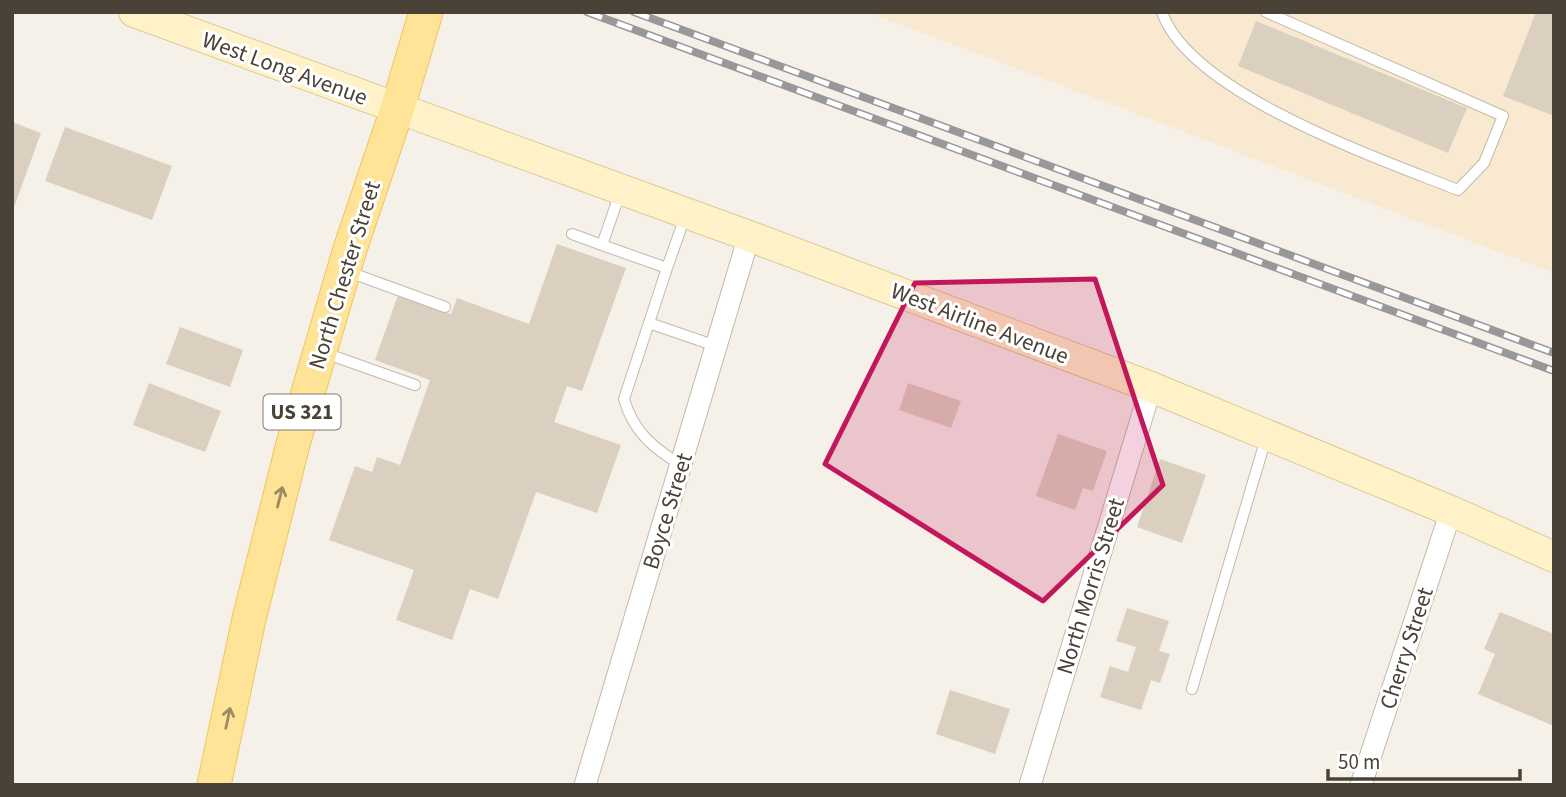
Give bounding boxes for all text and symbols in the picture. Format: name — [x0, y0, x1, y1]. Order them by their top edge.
street label: West Long Avenue — [197, 23, 372, 114]
street label: North Chester Street — [300, 177, 389, 373]
street label: West Airline Avenue — [886, 274, 1074, 373]
road number: US 321 — [264, 394, 340, 430]
street label: Boyce Street — [634, 449, 701, 573]
one-way arrow — [274, 486, 287, 508]
street label: North Morris Street — [1048, 494, 1133, 678]
street label: Cherry Street — [1371, 583, 1442, 713]
one-way arrow — [221, 707, 235, 730]
scale bar — [1328, 738, 1520, 782]
text: 50 m — [1338, 747, 1380, 777]

